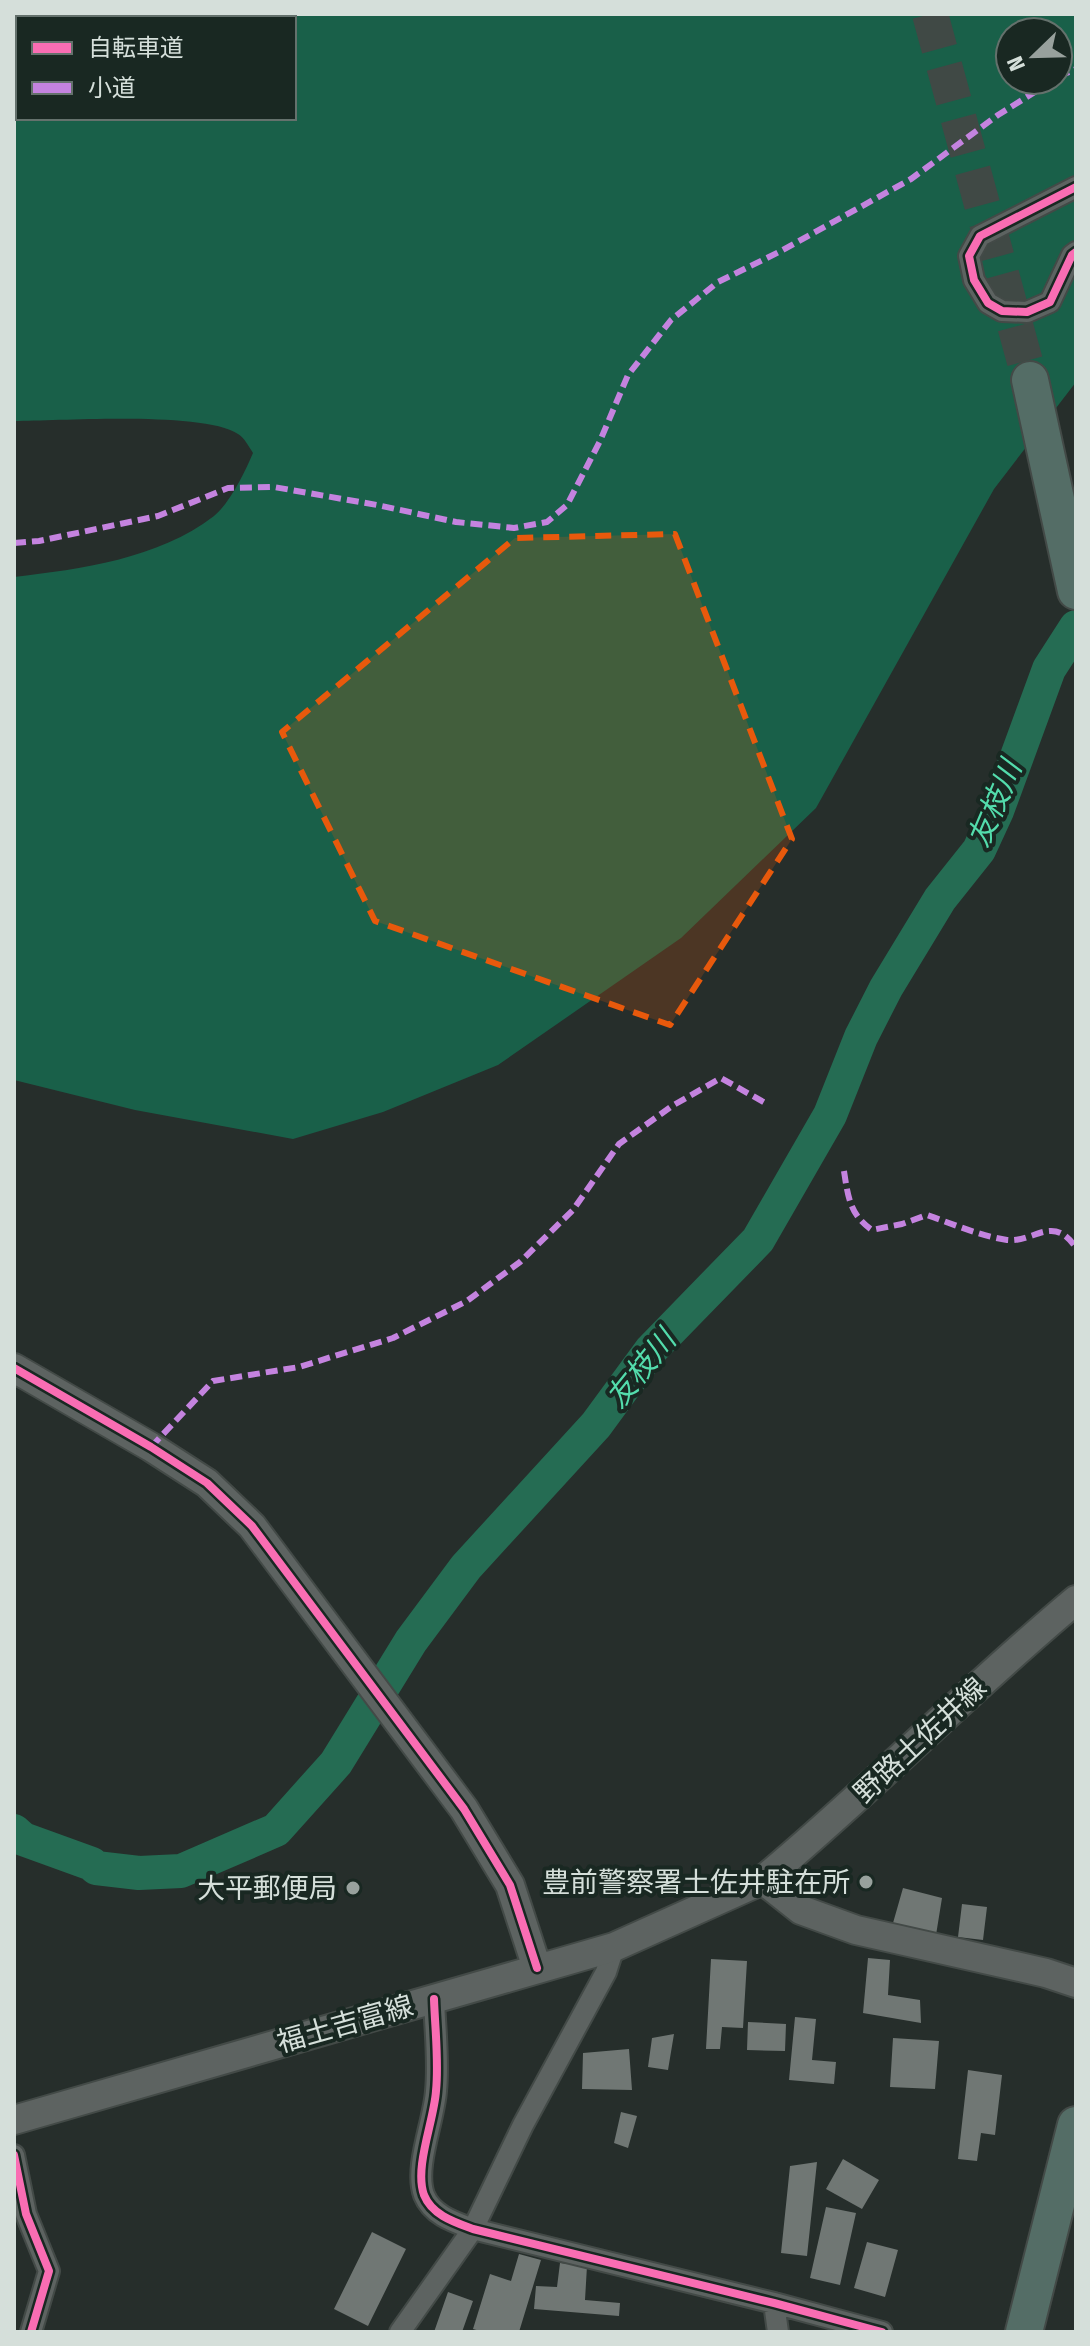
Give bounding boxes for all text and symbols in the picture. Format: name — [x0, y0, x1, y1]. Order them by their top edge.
legend — [16, 16, 296, 120]
north arrow — [994, 16, 1074, 96]
text: 自転車道 — [88, 34, 184, 62]
text: N — [1001, 52, 1031, 75]
text: 小道 — [88, 74, 136, 102]
water label: 友枝川 — [961, 753, 1030, 852]
water label: 友枝川 — [599, 1320, 685, 1415]
street label: 野路土佐井線 — [847, 1671, 993, 1809]
place label: 豊前警察署土佐井駐在所 — [542, 1866, 850, 1899]
place label: 大平郵便局 — [197, 1872, 337, 1905]
marker: 豊前警察署土佐井駐在所 — [857, 1873, 875, 1891]
marker: 大平郵便局 — [344, 1879, 362, 1897]
street label: 福土吉富線 — [273, 1989, 417, 2059]

